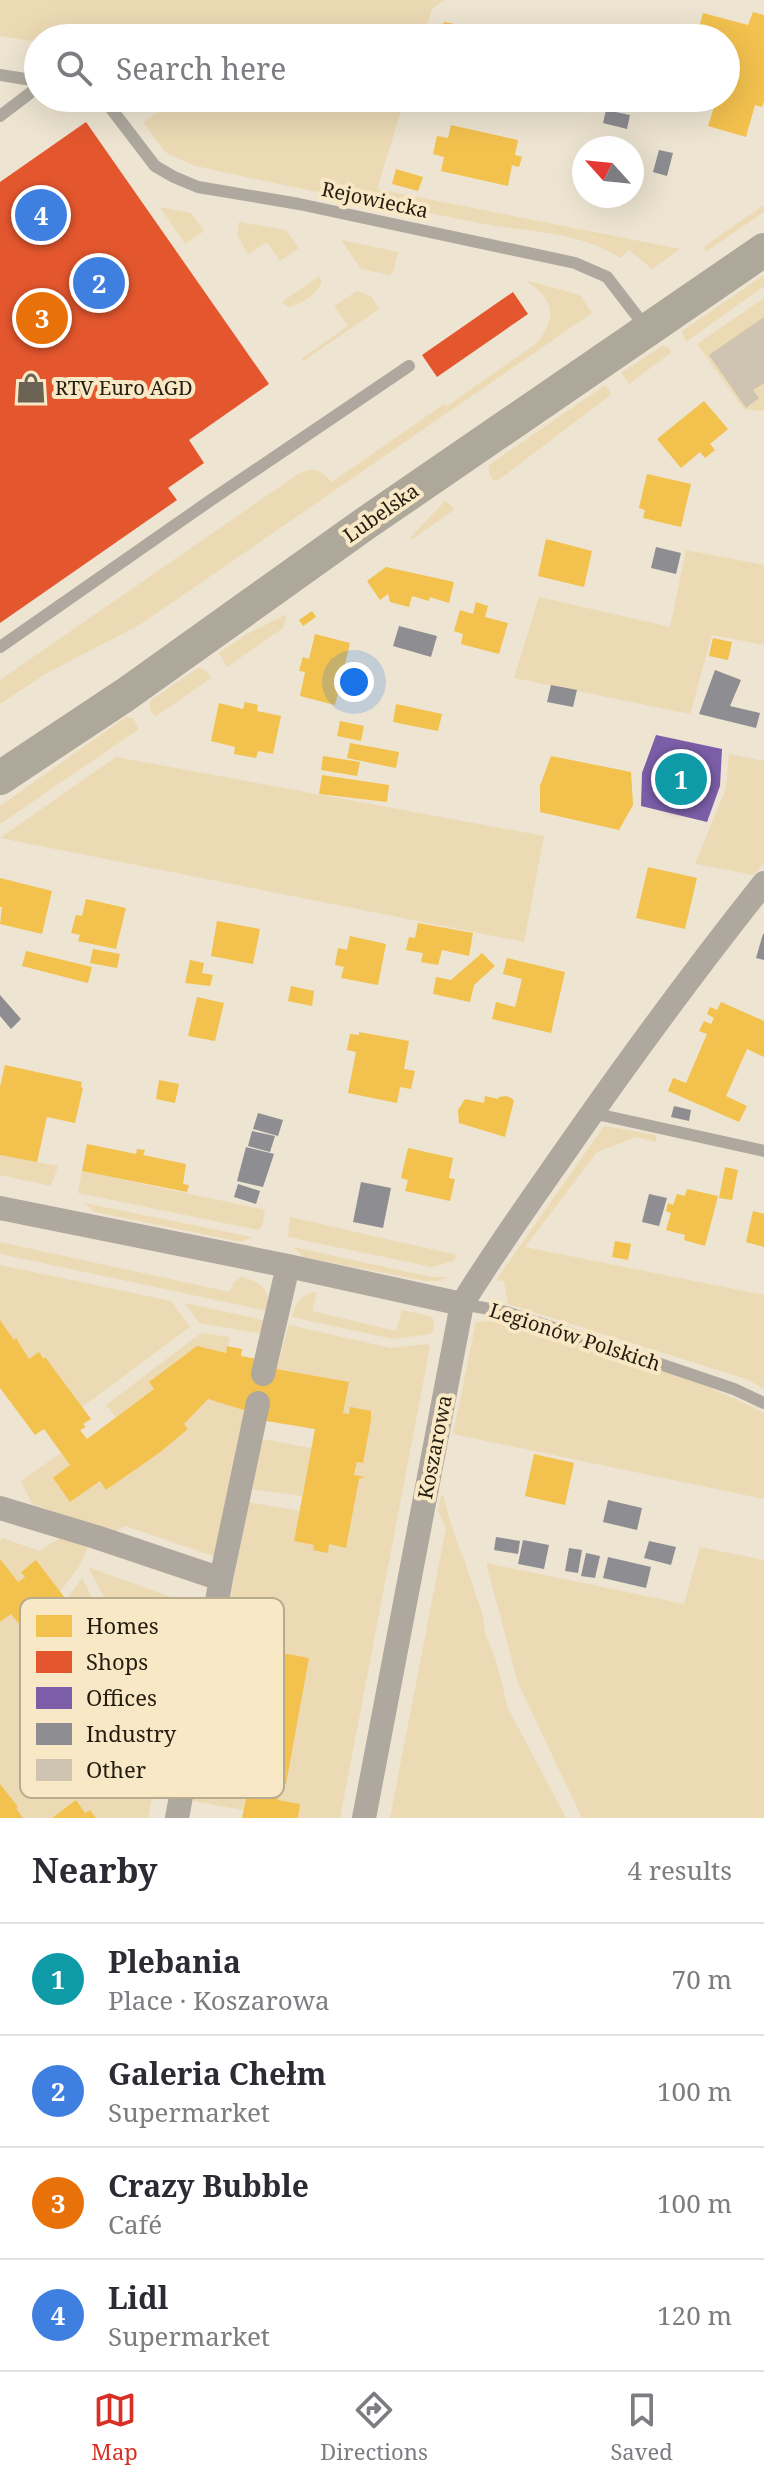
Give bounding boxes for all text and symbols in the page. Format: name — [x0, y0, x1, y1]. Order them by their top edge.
search box — [24, 24, 740, 112]
icon: search — [52, 46, 96, 90]
text: Search here — [116, 48, 286, 89]
north arrow — [572, 136, 644, 208]
street label: Rejowiecka — [319, 175, 431, 224]
pin: 4 — [15, 185, 67, 245]
pin: 2 — [73, 253, 125, 313]
pin: 3 — [16, 288, 68, 348]
shop icon: RTV Euro AGD — [14, 371, 48, 405]
place label: RTV Euro AGD — [55, 374, 193, 401]
street label: Lubelska — [338, 477, 424, 548]
your location — [334, 662, 374, 702]
pin: 1 — [655, 749, 707, 809]
street label: Legionów Polskich — [486, 1296, 664, 1377]
street label: Koszarowa — [411, 1393, 458, 1501]
legend — [20, 1598, 284, 1798]
text: Homes — [86, 1610, 159, 1640]
text: Shops — [86, 1646, 148, 1676]
text: Offices — [86, 1682, 157, 1712]
text: Industry — [86, 1718, 177, 1748]
text: Other — [86, 1754, 147, 1784]
text: Nearby — [32, 1847, 158, 1893]
text: 4 results — [627, 1852, 732, 1888]
text: Plebania — [108, 1941, 241, 1982]
text: 1 — [51, 1961, 65, 1997]
text: 70 m — [672, 1961, 732, 1997]
text: Place · Koszarowa — [108, 1982, 330, 2018]
text: Galeria Chełm — [108, 2053, 326, 2094]
text: 2 — [51, 2073, 65, 2109]
text: 100 m — [657, 2073, 732, 2109]
text: Supermarket — [108, 2094, 270, 2130]
text: Crazy Bubble — [108, 2165, 309, 2206]
text: 3 — [51, 2185, 65, 2221]
text: 100 m — [657, 2185, 732, 2221]
text: Café — [108, 2206, 162, 2242]
text: Lidl — [108, 2277, 168, 2318]
text: 4 — [51, 2297, 65, 2333]
text: 120 m — [657, 2297, 732, 2333]
text: Supermarket — [108, 2318, 270, 2354]
tab: Map — [91, 2388, 138, 2466]
tab: Directions — [320, 2388, 428, 2466]
tab: Saved — [610, 2388, 673, 2466]

